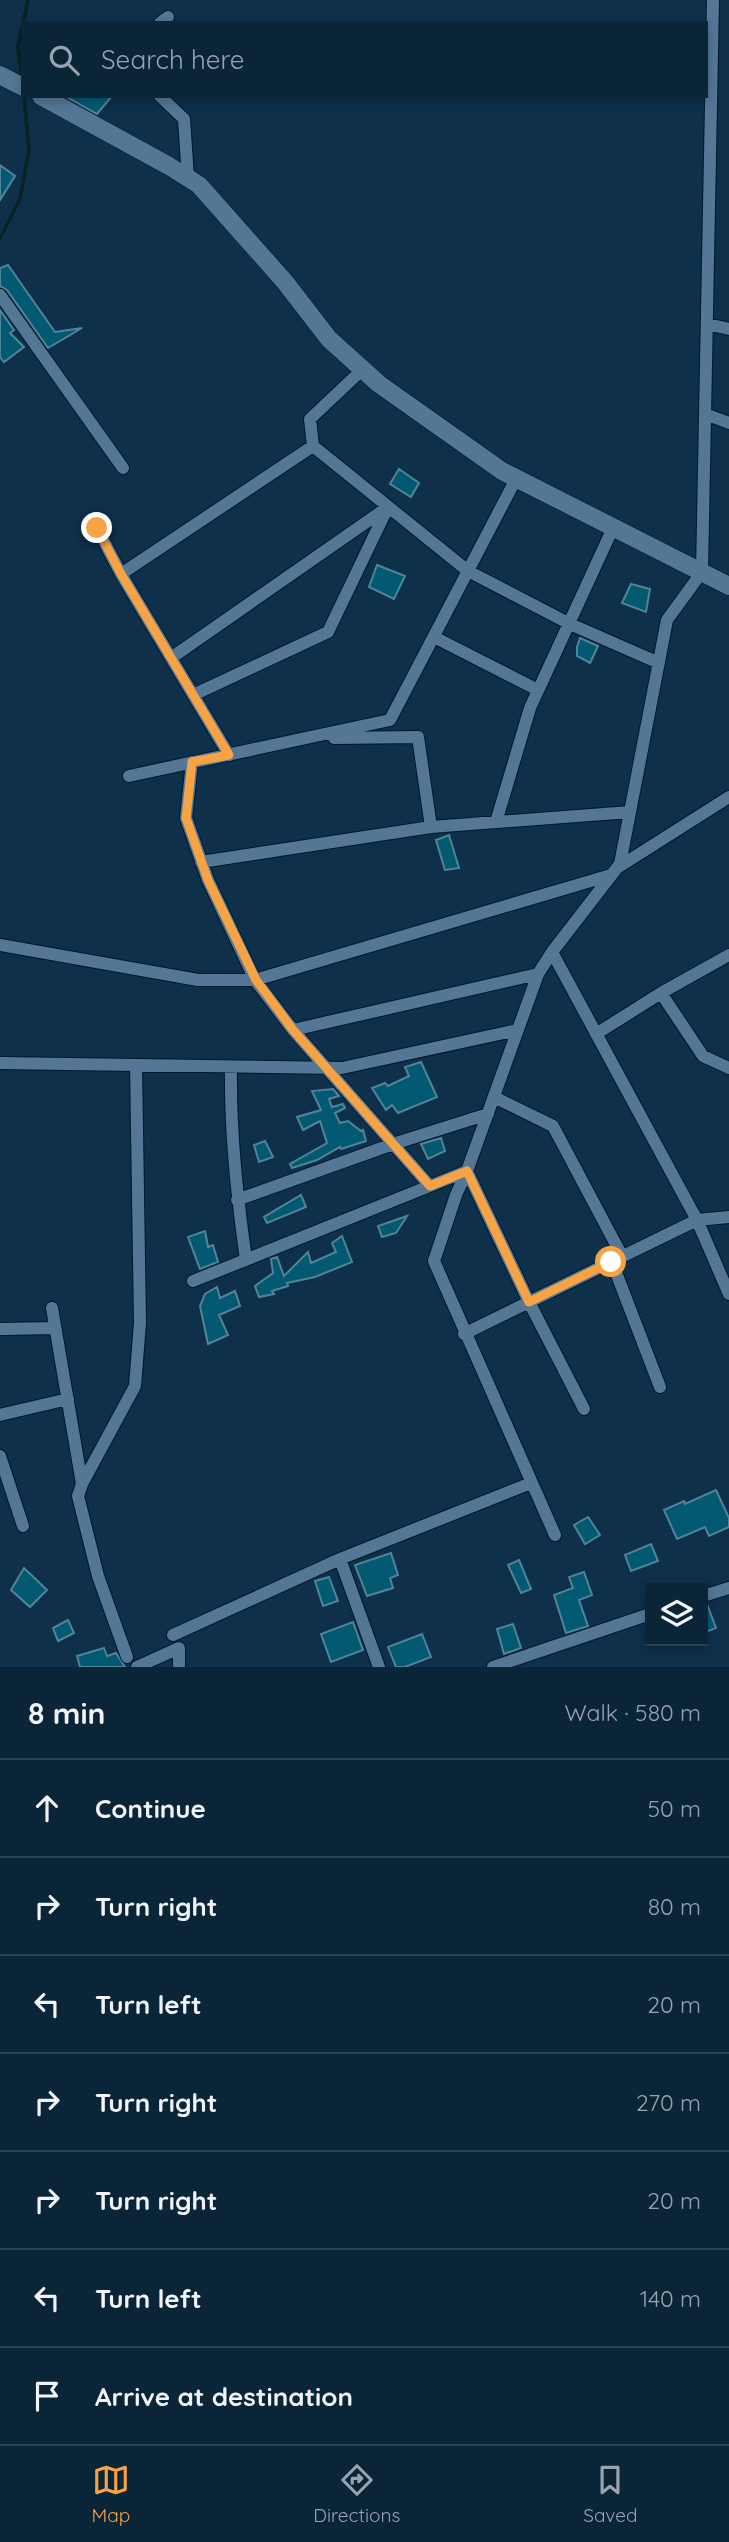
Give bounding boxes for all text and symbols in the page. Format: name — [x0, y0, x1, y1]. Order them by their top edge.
search box — [21, 21, 708, 98]
icon: search — [45, 41, 83, 79]
text: Search here — [101, 43, 245, 76]
route end — [81, 512, 112, 543]
route start — [595, 1246, 626, 1277]
map controls — [645, 1583, 708, 1646]
button: layers — [645, 1583, 708, 1646]
text: 8 min — [28, 1694, 105, 1732]
text: Walk · 580 m — [565, 1698, 701, 1727]
icon: ahead — [28, 1789, 66, 1827]
text: Continue — [95, 1792, 206, 1825]
text: 50 m — [648, 1794, 701, 1823]
icon: right — [28, 1887, 66, 1925]
text: Turn right — [95, 1890, 217, 1923]
text: 80 m — [648, 1892, 701, 1921]
icon: left — [28, 1985, 66, 2023]
text: Turn left — [95, 1988, 202, 2021]
text: 20 m — [647, 1990, 701, 2019]
icon: right — [28, 2083, 66, 2121]
text: Turn right — [95, 2086, 217, 2119]
text: 270 m — [636, 2088, 701, 2117]
icon: right — [28, 2181, 66, 2219]
text: Turn right — [95, 2184, 217, 2217]
text: 20 m — [647, 2186, 701, 2215]
icon: left — [28, 2279, 66, 2317]
text: Turn left — [95, 2282, 202, 2315]
text: 140 m — [640, 2284, 701, 2313]
icon: arrive — [28, 2377, 66, 2415]
text: Arrive at destination — [95, 2380, 353, 2413]
tab: Map — [92, 2461, 130, 2527]
tab: Directions — [313, 2461, 400, 2527]
tab: Saved — [583, 2461, 638, 2527]

